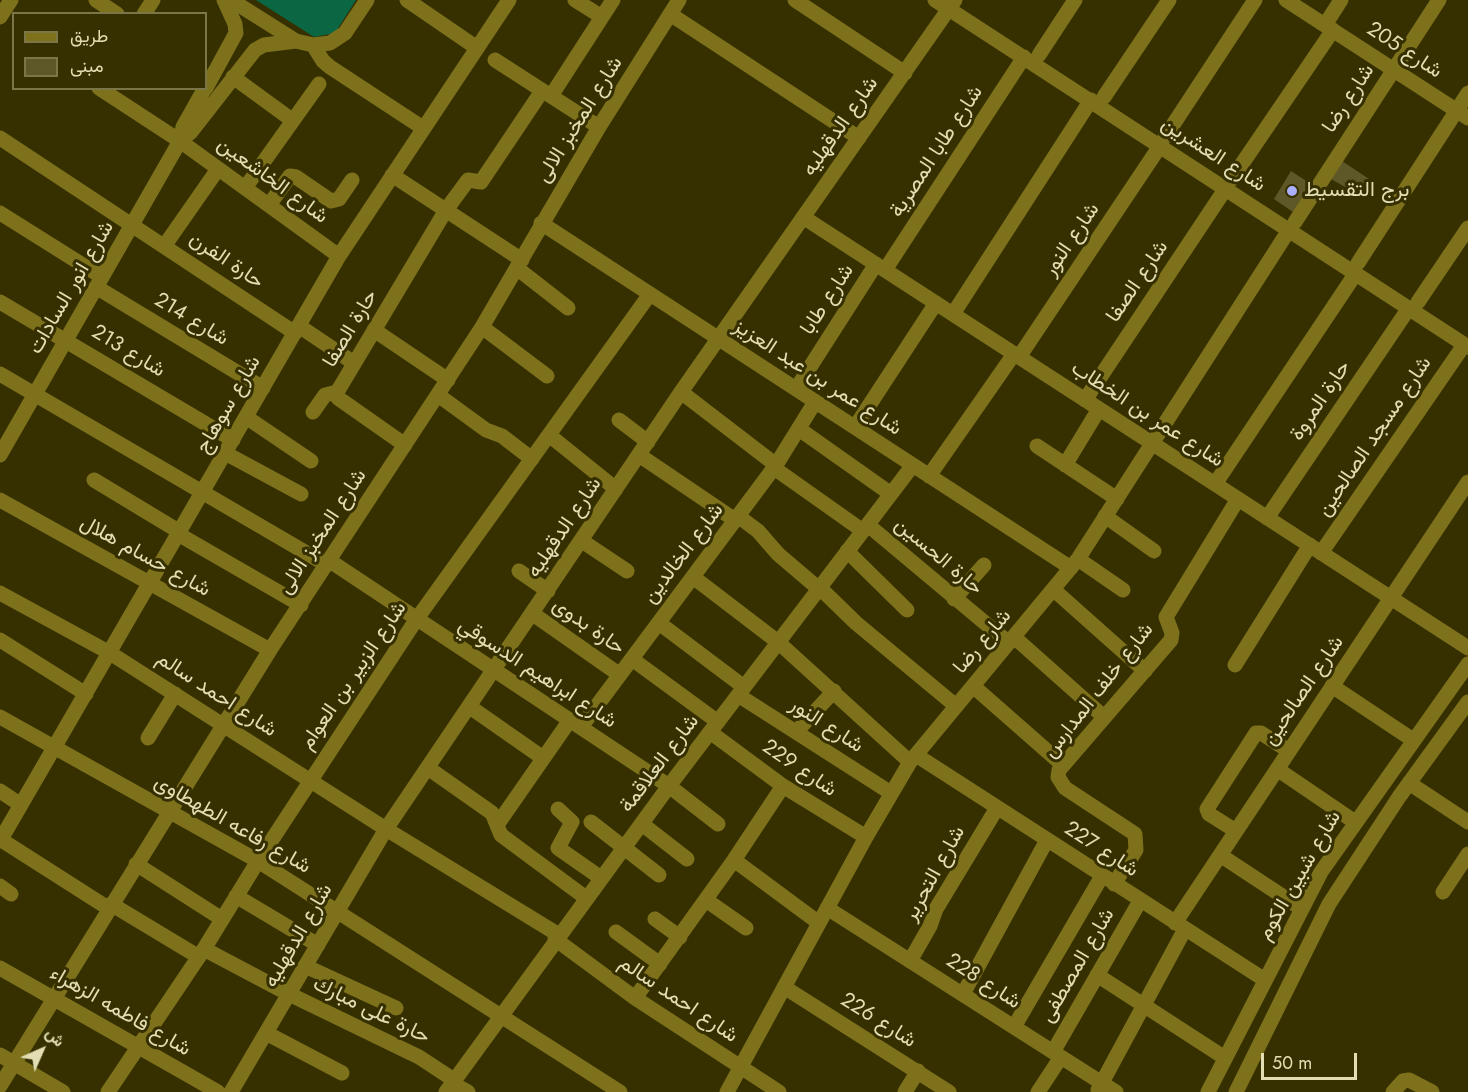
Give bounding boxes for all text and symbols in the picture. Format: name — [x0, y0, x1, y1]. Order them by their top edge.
legend — [12, 12, 207, 90]
street label: شارع 205 — [1362, 17, 1446, 85]
text: طريق — [70, 23, 108, 49]
street label: شارع المخبز الالى — [531, 52, 629, 188]
text: مبنى — [70, 53, 104, 79]
street label: شارع رضا — [1317, 60, 1381, 138]
street label: شارع الدقهليه — [797, 72, 885, 182]
street label: شارع طابا المصرية — [885, 81, 989, 223]
street label: شارع العشرين — [1156, 112, 1270, 198]
street label: شارع الخاشعين — [211, 132, 333, 230]
place label: برج التقسيط — [1304, 178, 1409, 204]
marker: برج التقسيط — [1285, 184, 1299, 198]
street label: شارع النور — [1038, 199, 1106, 281]
street label: شارع انور السادات — [24, 217, 120, 359]
street label: حارة الفرن — [184, 227, 268, 295]
street label: شارع الصفا — [1101, 236, 1175, 328]
street label: شارع طابا — [796, 260, 860, 340]
street label: حارة الصفا — [318, 286, 384, 372]
street label: شارع 214 — [149, 288, 233, 352]
street label: شارع عمر بن عبد العزيز — [728, 314, 906, 442]
street label: شارع 213 — [87, 320, 169, 384]
street label: شارع سوهاج — [191, 352, 267, 458]
street label: شارع مسجد الصالحين — [1312, 352, 1438, 522]
street label: شارع عمر بن الخطاب — [1066, 356, 1228, 474]
street label: حارة المروة — [1285, 356, 1357, 446]
street label: شارع المخبز الالى — [273, 465, 373, 599]
street label: شارع الدقهليه — [522, 473, 608, 583]
street label: شارع الخالدين — [638, 499, 730, 609]
street label: شارع حسام هلال — [75, 511, 215, 603]
street label: حارة الحسين — [889, 513, 987, 601]
street label: حارة بدوى — [547, 593, 629, 661]
street label: شارع الزبير بن العوام — [295, 597, 413, 755]
street label: شارع رضا — [949, 604, 1017, 680]
street label: شارع ابراهيم الدسوقي — [453, 613, 621, 735]
street label: شارع خلف المدارس — [1038, 618, 1160, 764]
street label: شارع الصالحين — [1258, 631, 1350, 751]
street label: شارع احمد سالم — [151, 647, 281, 743]
street label: شارع النور — [784, 693, 868, 759]
street label: شارع العلاقمة — [615, 710, 705, 818]
street label: شارع 229 — [757, 735, 841, 803]
street label: شارع رفاعه الطهطاوى — [149, 770, 315, 880]
street label: شارع شبين الكوم — [1253, 807, 1347, 945]
street label: شارع 227 — [1059, 817, 1143, 883]
street label: شارع التحرير — [899, 822, 971, 926]
street label: شارع الدقهليه — [259, 880, 339, 992]
street label: شارع المصطفى — [1035, 904, 1121, 1028]
street label: شارع 228 — [941, 949, 1025, 1015]
street label: شارع احمد سالم — [614, 951, 742, 1049]
street label: شارع فاطمه الزهراء — [45, 961, 195, 1063]
street label: حارة على مبارك — [308, 972, 434, 1050]
street label: شارع 226 — [835, 988, 921, 1054]
north arrow — [12, 1020, 72, 1080]
scale bar — [1264, 1041, 1360, 1079]
text: 50 m — [1272, 1050, 1312, 1076]

